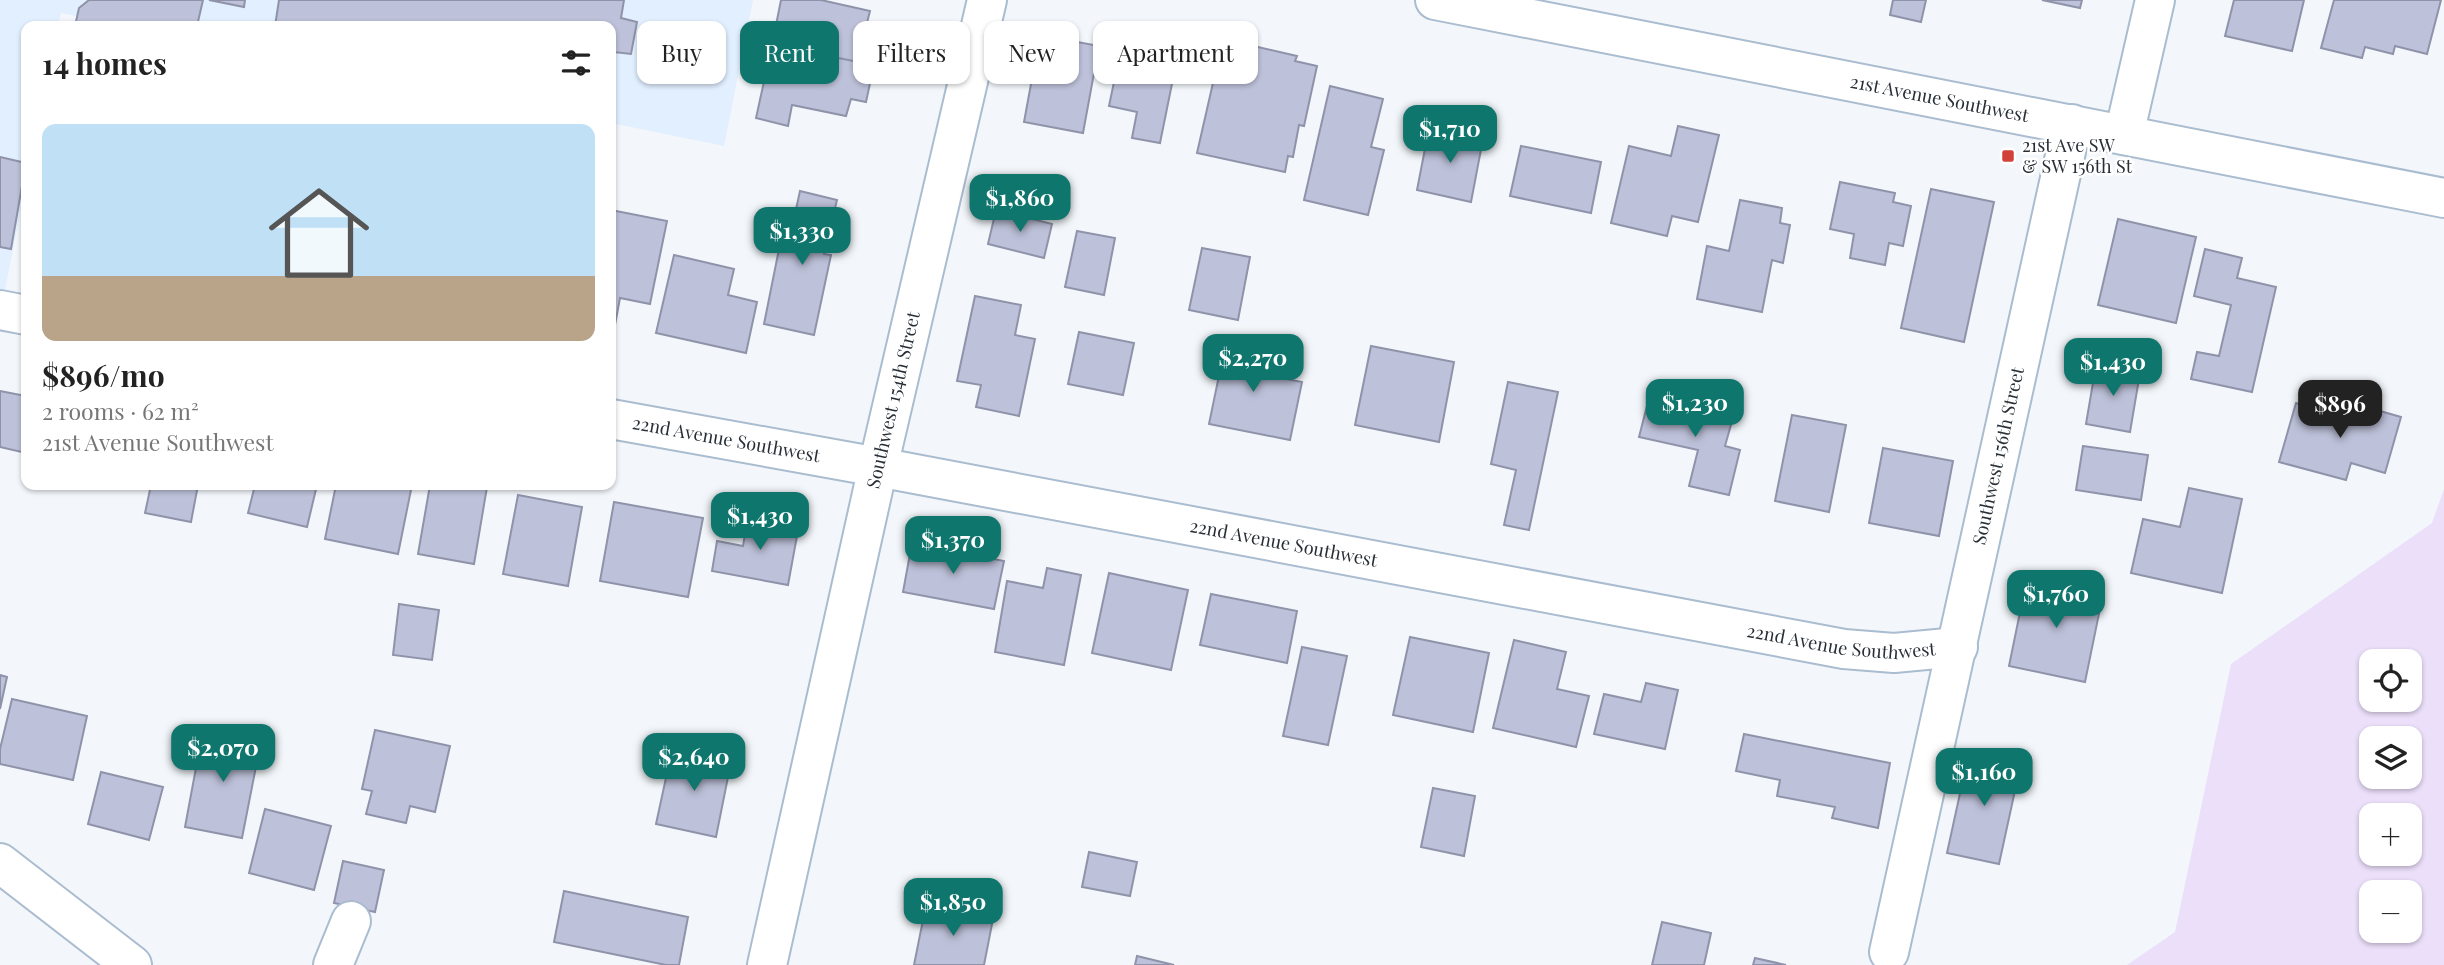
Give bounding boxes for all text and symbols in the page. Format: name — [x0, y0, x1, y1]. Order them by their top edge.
chip: Buy — [637, 21, 726, 84]
chip: Rent — [740, 21, 839, 84]
chip: Filters — [853, 21, 970, 84]
chip: New — [984, 21, 1079, 84]
chip: Apartment — [1093, 21, 1258, 84]
text: 14 homes — [42, 43, 167, 83]
icon: filters — [557, 44, 595, 82]
street label: 21st Avenue Southwest — [1848, 69, 2031, 127]
pin: $1,710 — [1393, 106, 1507, 165]
text: $1,710 — [1419, 112, 1481, 143]
place label: 21st Ave SW & SW 156th St — [2022, 133, 2133, 178]
marker: 21st Ave SW & SW 156th St — [2000, 148, 2016, 164]
icon: home — [256, 170, 382, 296]
pin: $1,860 — [963, 174, 1077, 234]
text: $1,860 — [986, 181, 1054, 212]
pin: $1,330 — [745, 208, 859, 267]
text: $1,330 — [770, 214, 834, 245]
street label: Southwest 154th Street — [861, 308, 925, 491]
pin: $2,270 — [1196, 334, 1310, 394]
pin: $1,430 — [2056, 338, 2170, 398]
text: $2,270 — [1219, 341, 1287, 372]
text: $1,430 — [2080, 345, 2146, 376]
text: $896/mo — [42, 355, 165, 395]
street label: Southwest 156th Street — [1966, 364, 2029, 547]
pin: $1,230 — [1638, 380, 1752, 439]
pin: $896 — [2299, 380, 2381, 440]
text: $1,230 — [1662, 386, 1728, 417]
text: $896 — [2314, 387, 2366, 418]
text: 2 rooms · 62 m² — [42, 395, 199, 426]
street label: 22nd Avenue Southwest — [631, 410, 823, 467]
text: 21st Avenue Southwest — [42, 426, 274, 457]
pin: $1,430 — [703, 492, 817, 552]
text: $1,430 — [727, 499, 793, 530]
street label: 22nd Avenue Southwest — [1188, 513, 1380, 572]
pin: $1,370 — [896, 516, 1010, 576]
text: $1,370 — [921, 523, 985, 554]
pin: $1,760 — [1999, 570, 2113, 630]
text: $1,760 — [2023, 577, 2089, 608]
street label: 22nd Avenue Southwest — [1745, 618, 1937, 664]
map controls — [2359, 649, 2422, 943]
button: locate — [2359, 649, 2422, 712]
pin: $2,070 — [166, 724, 280, 784]
button: layers — [2359, 726, 2422, 789]
text: $2,070 — [187, 731, 259, 762]
pin: $2,640 — [637, 734, 751, 793]
text: $2,640 — [658, 740, 730, 771]
pin: $1,160 — [1927, 748, 2041, 808]
text: $1,160 — [1952, 755, 2016, 786]
button: + — [2359, 803, 2422, 866]
pin: $1,850 — [896, 878, 1010, 938]
button: − — [2359, 880, 2422, 943]
text: $1,850 — [920, 885, 986, 916]

